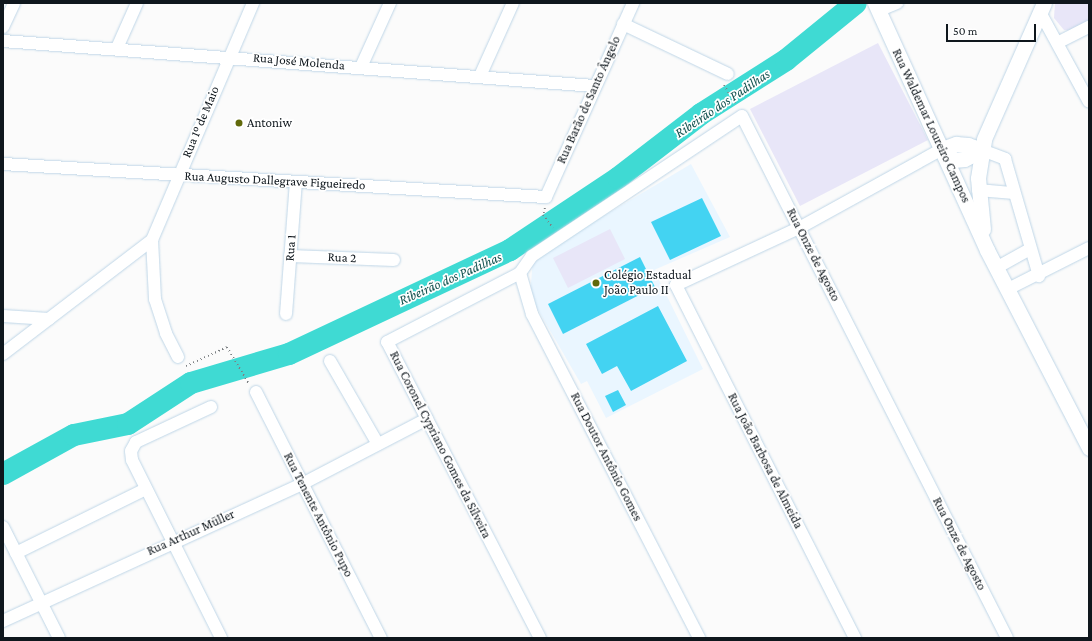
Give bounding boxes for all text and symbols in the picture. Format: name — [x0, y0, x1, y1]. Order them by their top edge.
scale bar — [948, 16, 1038, 42]
text: 50 m — [953, 24, 977, 38]
street label: Rua Barão de Santo Ângelo — [554, 34, 624, 166]
street label: Rua Waldemar Loureiro Campos — [888, 46, 974, 206]
street label: Rua José Molenda — [252, 50, 346, 74]
water label: Ribeirão dos Padilhas — [671, 65, 773, 141]
street label: Rua 1º de Maio — [179, 84, 223, 160]
place label: Antoniw — [247, 115, 292, 131]
marker: Antoniw — [234, 118, 244, 128]
street label: Rua Augusto Dallegrave Figueiredo — [184, 168, 366, 194]
street label: Rua Onze de Agosto — [783, 206, 843, 304]
street label: Rua 1 — [282, 234, 300, 262]
water label: Ribeirão dos Padilhas — [396, 248, 504, 308]
street label: Rua 2 — [327, 249, 357, 267]
place label: Colégio Estadual João Paulo II — [604, 268, 691, 299]
marker: Colégio Estadual João Paulo II — [591, 278, 601, 288]
street label: Rua Coronel Cypriano Gomes da Silveira — [386, 349, 494, 541]
street label: Rua Doutor Antônio Gomes — [567, 390, 645, 524]
street label: Rua João Barbosa de Almeida — [724, 391, 806, 531]
street label: Rua Tenente Antônio Pupo — [280, 450, 356, 580]
street label: Rua Onze de Agosto — [929, 495, 989, 593]
street label: Rua Arthur Müller — [145, 507, 237, 559]

